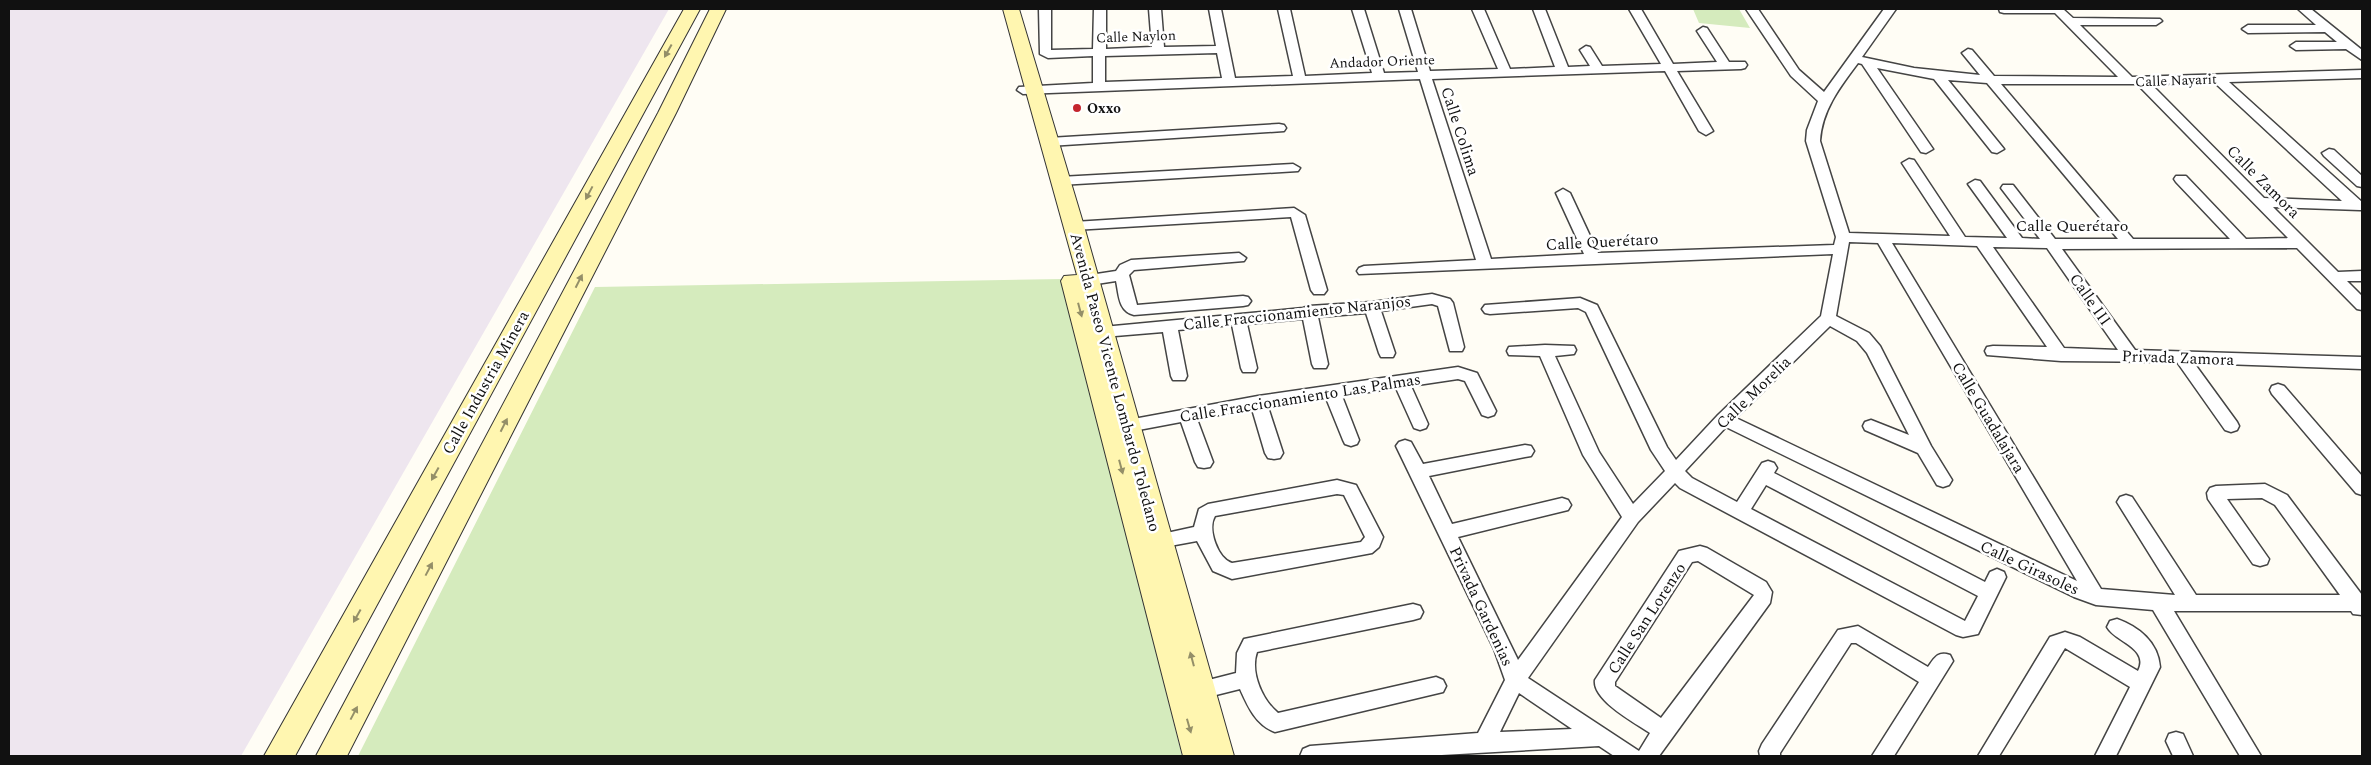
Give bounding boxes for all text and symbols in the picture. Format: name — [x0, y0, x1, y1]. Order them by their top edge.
street label: Calle Naylon — [1096, 25, 1176, 48]
one-way arrow — [664, 44, 672, 59]
street label: Andador Oriente — [1329, 49, 1435, 74]
street label: Calle Nayarit — [2135, 69, 2217, 92]
street label: Calle Colima — [1434, 84, 1486, 179]
place label: Oxxo — [1087, 98, 1121, 119]
marker: Oxxo — [1071, 102, 1083, 114]
street label: Calle Zamora — [2221, 139, 2306, 224]
one-way arrow — [584, 186, 593, 200]
street label: Calle Querétaro — [2016, 214, 2128, 238]
street label: Calle Querétaro — [1545, 227, 1659, 257]
street label: Avenida Paseo Vicente Lombardo Toledano — [1063, 230, 1167, 534]
street label: Calle III — [2063, 268, 2117, 331]
one-way arrow — [575, 273, 583, 288]
street label: Calle Fraccionamiento Naranjos — [1182, 289, 1412, 337]
one-way arrow — [1076, 302, 1084, 317]
street label: Calle Industria Minera — [436, 306, 536, 459]
street label: Privada Zamora — [2121, 344, 2235, 372]
street label: Calle Morelia — [1711, 351, 1797, 435]
street label: Calle Guadalajara — [1945, 357, 2031, 478]
street label: Calle Fraccionamiento Las Palmas — [1178, 367, 1422, 429]
one-way arrow — [500, 418, 508, 432]
one-way arrow — [1117, 460, 1125, 475]
one-way arrow — [431, 467, 439, 481]
street label: Calle Girasoles — [1976, 534, 2083, 601]
street label: Privada Gardenias — [1443, 543, 1519, 670]
street label: Calle San Lorenzo — [1602, 558, 1692, 679]
one-way arrow — [425, 562, 433, 577]
one-way arrow — [353, 609, 361, 624]
one-way arrow — [1187, 651, 1195, 666]
one-way arrow — [350, 706, 358, 720]
one-way arrow — [1186, 718, 1194, 733]

